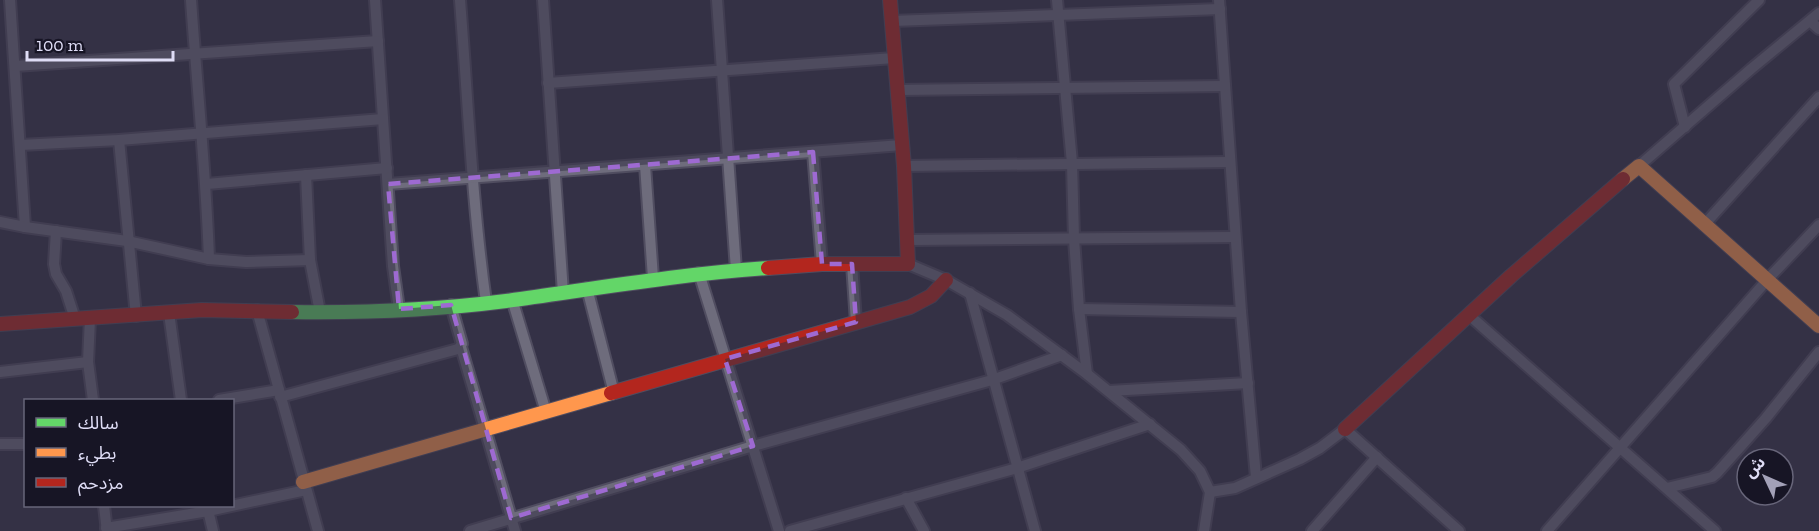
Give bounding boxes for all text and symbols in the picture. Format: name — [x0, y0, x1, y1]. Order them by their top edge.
scale bar — [27, 24, 172, 62]
text: 100 m — [36, 34, 84, 56]
legend — [24, 399, 234, 507]
text: سالك — [78, 412, 119, 434]
text: بطيء — [78, 442, 116, 466]
north arrow — [1735, 447, 1795, 507]
text: ش — [1740, 452, 1769, 481]
text: مزدحم — [78, 472, 123, 496]

